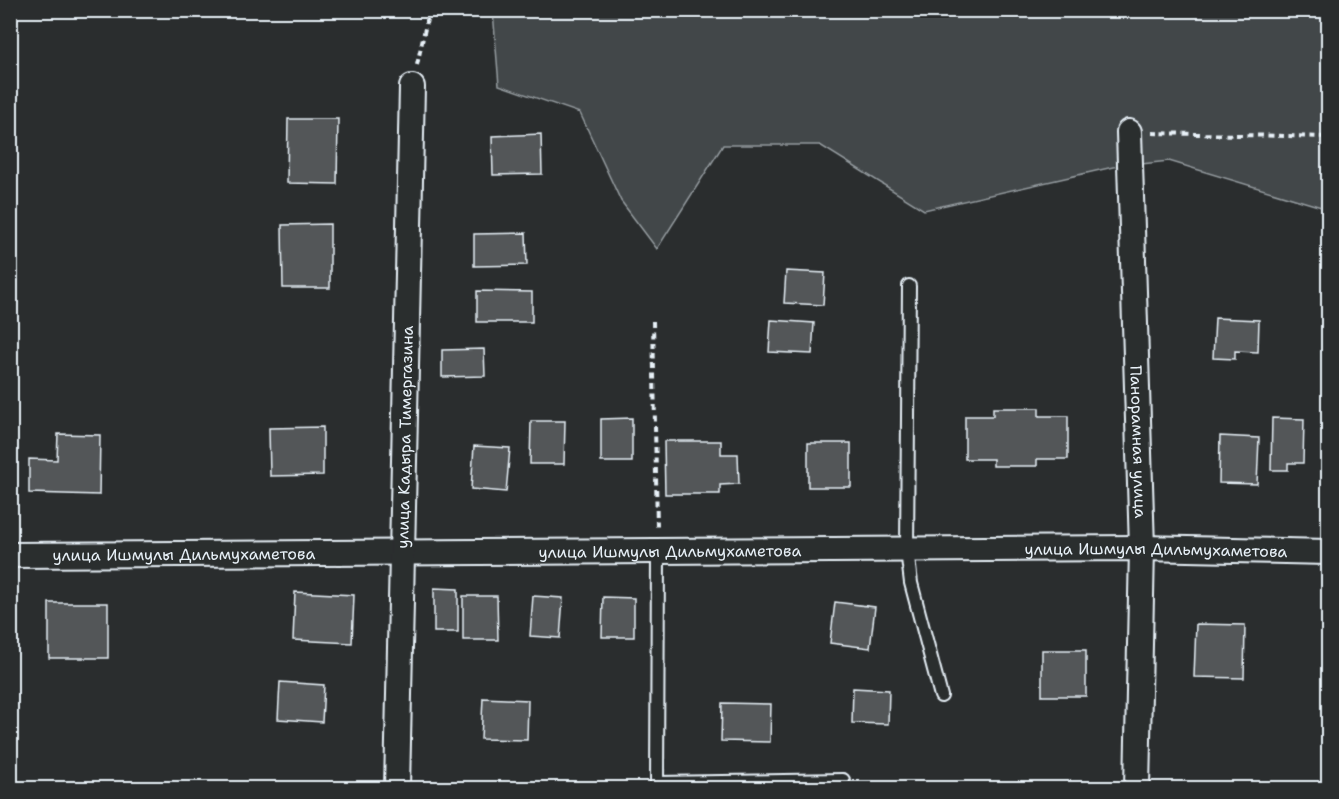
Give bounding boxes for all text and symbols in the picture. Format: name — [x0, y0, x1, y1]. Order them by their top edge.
street label: улица Кадыра Тимергазина — [392, 325, 417, 549]
street label: Панорамная улица — [1126, 365, 1152, 519]
street label: улица Ишмулы Дильмухаметова — [1024, 537, 1288, 562]
street label: улица Ишмулы Дильмухаметова — [538, 540, 802, 562]
street label: улица Ишмулы Дильмухаметова — [52, 543, 316, 565]

